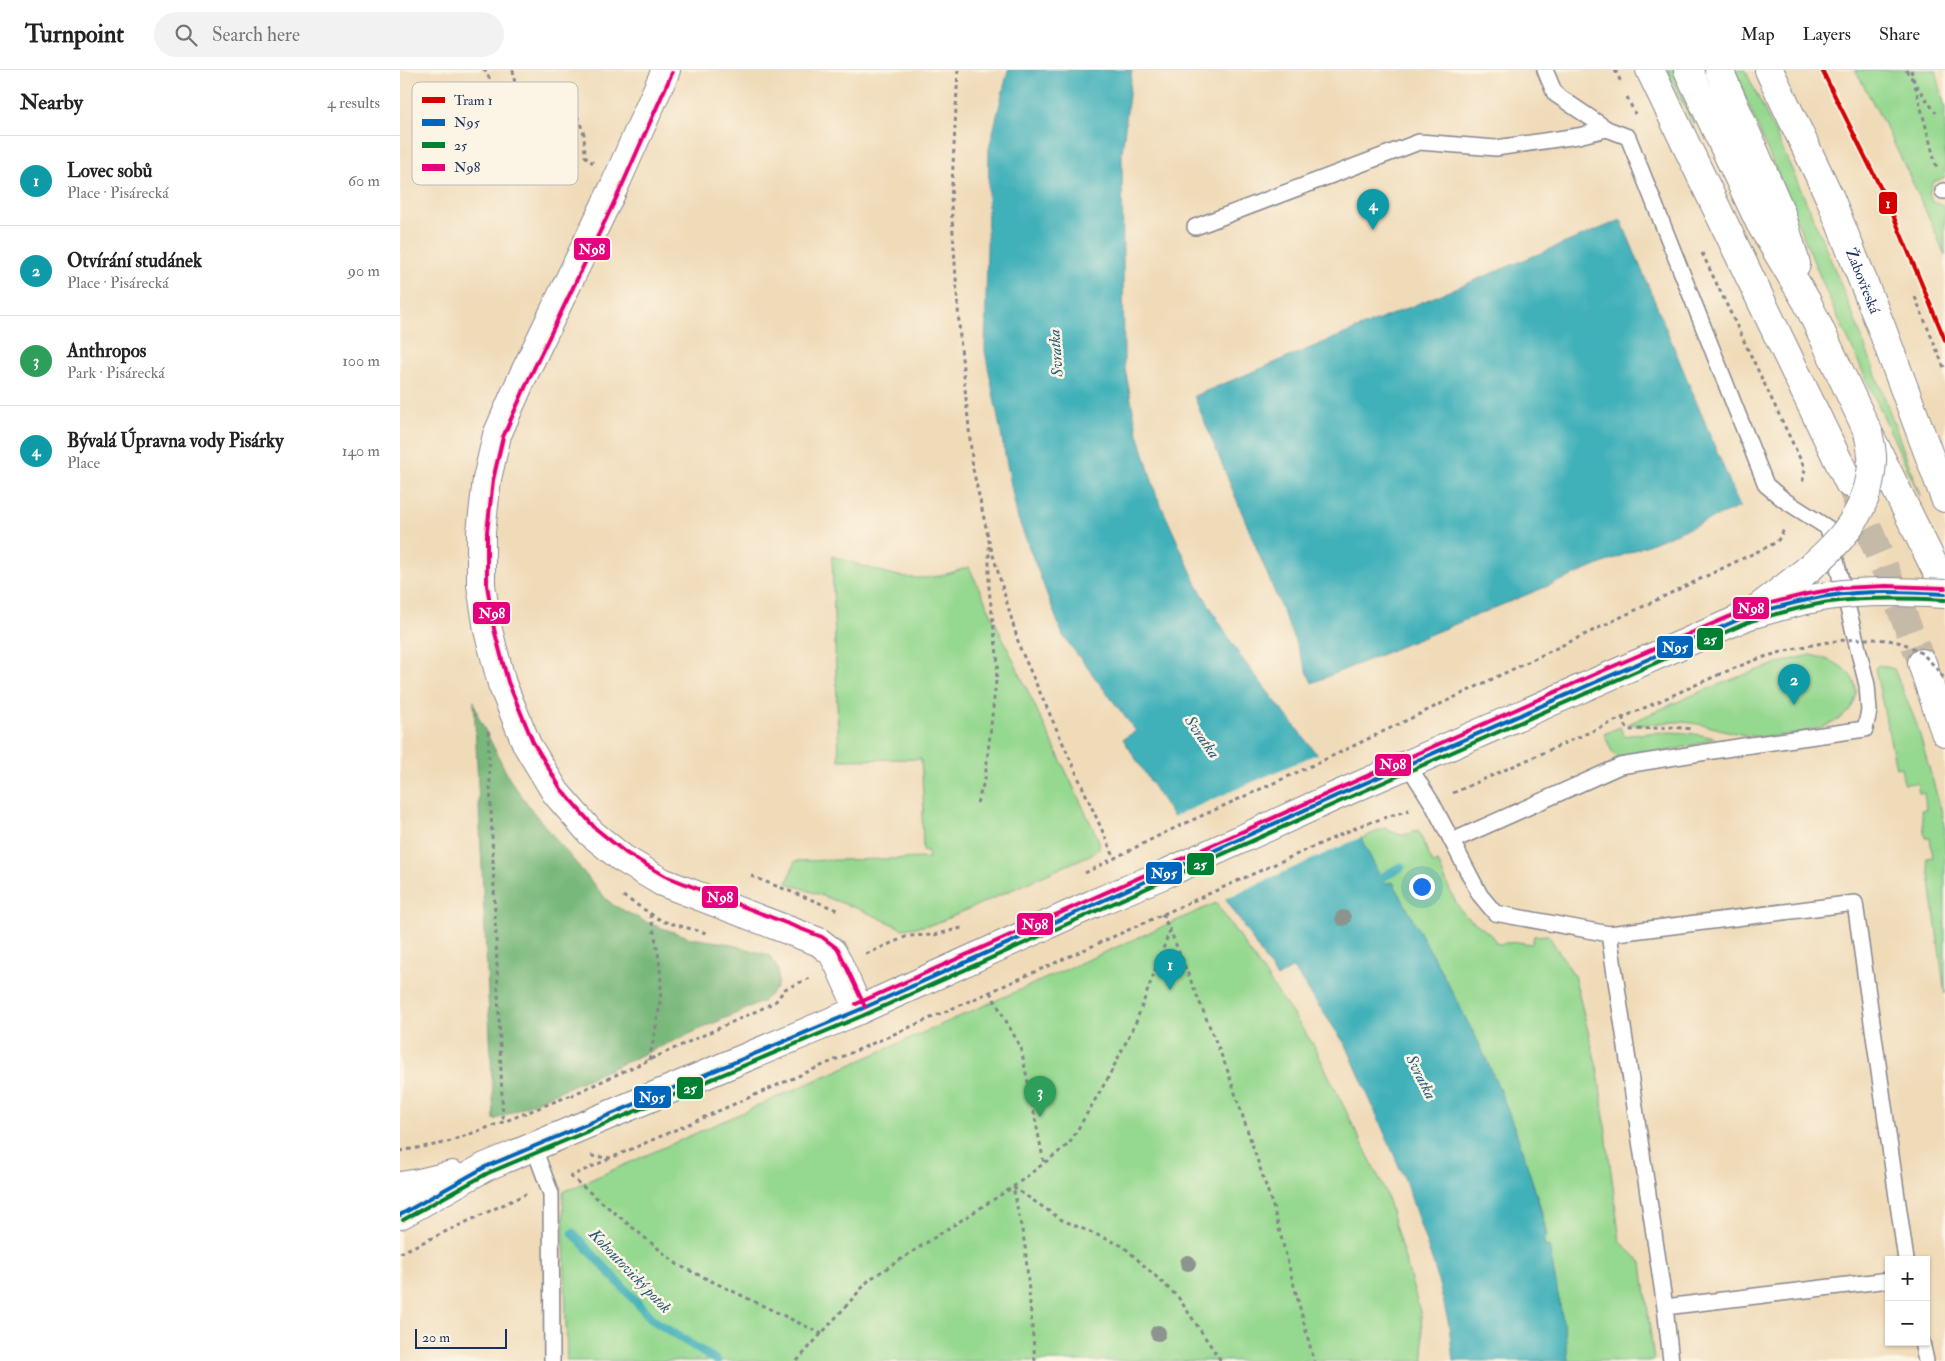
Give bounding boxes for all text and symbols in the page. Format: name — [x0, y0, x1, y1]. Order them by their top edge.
search box — [154, 12, 504, 57]
text: Turnpoint — [25, 19, 124, 50]
icon: search — [172, 21, 200, 49]
text: Search here — [212, 23, 300, 47]
text: Map — [1741, 23, 1775, 46]
text: Layers — [1803, 23, 1851, 46]
text: Share — [1879, 23, 1920, 46]
legend — [412, 82, 578, 185]
text: Nearby — [20, 89, 83, 116]
text: Tram 1 — [454, 92, 493, 109]
text: 4 results — [327, 93, 380, 113]
text: N95 — [454, 114, 481, 131]
text: 25 — [454, 137, 468, 154]
text: Lovec sobů — [67, 159, 152, 183]
text: N98 — [454, 159, 481, 176]
text: 1 — [33, 171, 39, 191]
text: 60 m — [348, 171, 380, 191]
text: Place · Pisárecká — [67, 183, 169, 203]
pin: 4 — [1357, 189, 1389, 230]
line badge: 1 — [1878, 191, 1898, 215]
text: 1 — [1886, 195, 1891, 212]
line badge: N98 — [573, 237, 611, 261]
text: N98 — [578, 241, 606, 258]
street label: Žabovřeská — [1841, 245, 1885, 317]
text: Otvírání studánek — [67, 249, 202, 273]
text: 2 — [32, 261, 40, 281]
text: 90 m — [348, 261, 380, 281]
text: Place · Pisárecká — [67, 273, 169, 293]
water label: Svratka — [1044, 328, 1068, 379]
text: Anthropos — [67, 339, 146, 363]
text: 3 — [33, 351, 39, 371]
text: 100 m — [342, 351, 380, 371]
text: Park · Pisárecká — [67, 363, 165, 383]
text: Bývalá Úpravna vody Pisárky — [67, 429, 284, 453]
text: 4 — [32, 441, 40, 461]
text: 140 m — [342, 441, 380, 461]
text: Place — [67, 453, 100, 473]
line badge: N98 — [1732, 596, 1770, 620]
text: N98 — [1737, 600, 1765, 617]
line badge: N98 — [472, 601, 511, 625]
text: N98 — [478, 605, 506, 622]
line badge: 25 — [1696, 627, 1724, 651]
text: 25 — [1703, 631, 1717, 648]
line badge: N95 — [1656, 635, 1694, 659]
text: N95 — [1661, 639, 1689, 656]
pin: 2 — [1778, 664, 1810, 705]
water label: Svratka — [1180, 711, 1224, 762]
line badge: N98 — [1374, 753, 1412, 777]
text: N98 — [1379, 756, 1407, 773]
line badge: 25 — [1186, 852, 1215, 876]
text: 25 — [1193, 856, 1207, 873]
line badge: N95 — [1145, 861, 1183, 885]
text: N95 — [1150, 865, 1178, 882]
your location — [1409, 874, 1435, 900]
line badge: N98 — [701, 885, 739, 909]
text: N98 — [706, 889, 734, 906]
line badge: N98 — [1016, 912, 1054, 936]
text: N98 — [1021, 916, 1049, 933]
pin: 1 — [1154, 949, 1186, 990]
water label: Svratka — [1401, 1050, 1441, 1103]
line badge: 25 — [676, 1076, 704, 1100]
pin: 3 — [1024, 1076, 1056, 1117]
text: 25 — [683, 1080, 697, 1097]
line badge: N95 — [633, 1085, 672, 1109]
text: N95 — [638, 1089, 666, 1106]
water label: Kohoutovický potok — [584, 1224, 676, 1318]
map controls — [1885, 1256, 1930, 1346]
button: + — [1885, 1256, 1930, 1301]
button: − — [1885, 1301, 1930, 1346]
scale bar — [415, 1326, 508, 1349]
text: 20 m — [422, 1329, 450, 1346]

